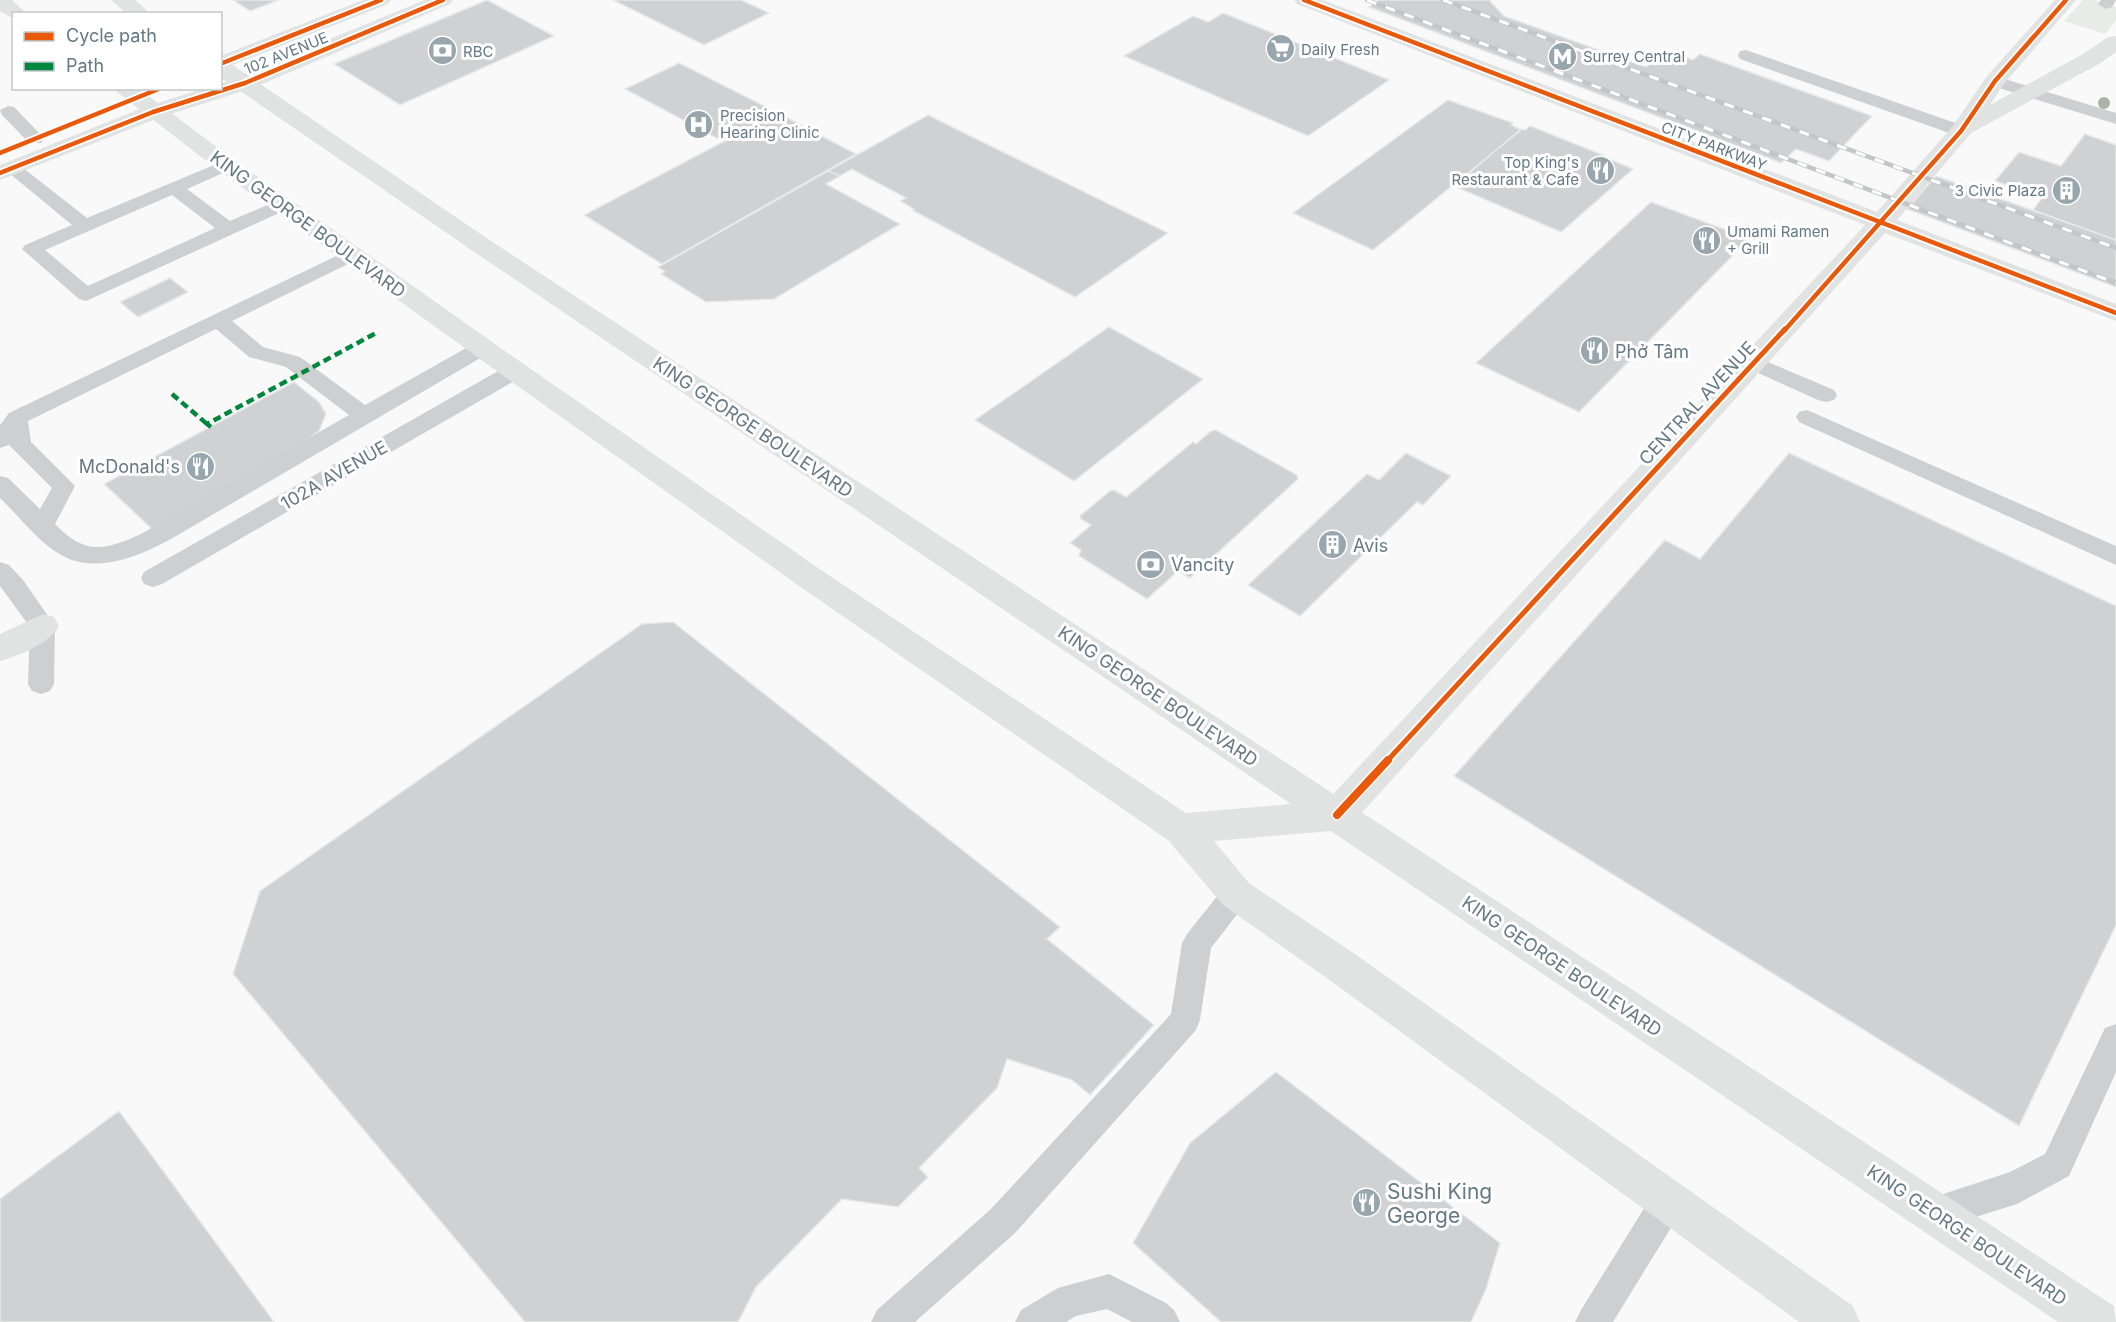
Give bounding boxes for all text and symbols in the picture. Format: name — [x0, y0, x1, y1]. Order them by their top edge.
legend — [12, 12, 222, 90]
text: Cycle path — [66, 25, 157, 46]
street label: 102 AVENUE — [241, 28, 331, 78]
supermarket icon: Daily Fresh — [1264, 33, 1296, 65]
bank icon: RBC — [426, 35, 458, 67]
place label: Daily Fresh — [1301, 40, 1380, 59]
metro station icon: Surrey Central — [1546, 40, 1578, 72]
place label: RBC — [463, 42, 493, 61]
place label: Surrey Central — [1583, 47, 1685, 66]
text: Path — [66, 55, 104, 76]
place label: Precision Hearing Clinic — [720, 106, 820, 142]
hospital icon: Precision Hearing Clinic — [683, 108, 715, 140]
street label: CITY PARKWAY — [1659, 117, 1769, 175]
street label: KING GEORGE BOULEVARD — [206, 146, 410, 302]
place label: Top King's Restaurant & Cafe — [1451, 153, 1579, 189]
restaurant icon: Top King's Restaurant & Cafe — [1584, 155, 1616, 187]
building icon: 3 Civic Plaza — [2051, 174, 2083, 206]
place label: 3 Civic Plaza — [1955, 181, 2046, 200]
place label: Umami Ramen + Grill — [1727, 222, 1829, 258]
restaurant icon: Umami Ramen + Grill — [1690, 224, 1722, 256]
restaurant icon: Phở Tâm — [1578, 335, 1610, 367]
street label: CENTRAL AVENUE — [1635, 337, 1759, 469]
place label: Phở Tâm — [1615, 341, 1689, 362]
street label: KING GEORGE BOULEVARD — [649, 352, 857, 502]
street label: 102A AVENUE — [277, 436, 391, 514]
restaurant icon: McDonald's — [185, 450, 217, 482]
place label: McDonald's — [79, 456, 180, 477]
building icon: Avis — [1316, 529, 1348, 561]
place label: Avis — [1353, 535, 1388, 556]
bank icon: Vancity — [1134, 548, 1166, 580]
place label: Vancity — [1171, 554, 1234, 575]
street label: KING GEORGE BOULEVARD — [1054, 621, 1262, 771]
street label: KING GEORGE BOULEVARD — [1458, 891, 1666, 1041]
street label: KING GEORGE BOULEVARD — [1863, 1160, 2071, 1310]
place label: Sushi King George — [1387, 1179, 1492, 1228]
restaurant icon: Sushi King George — [1350, 1187, 1382, 1219]

